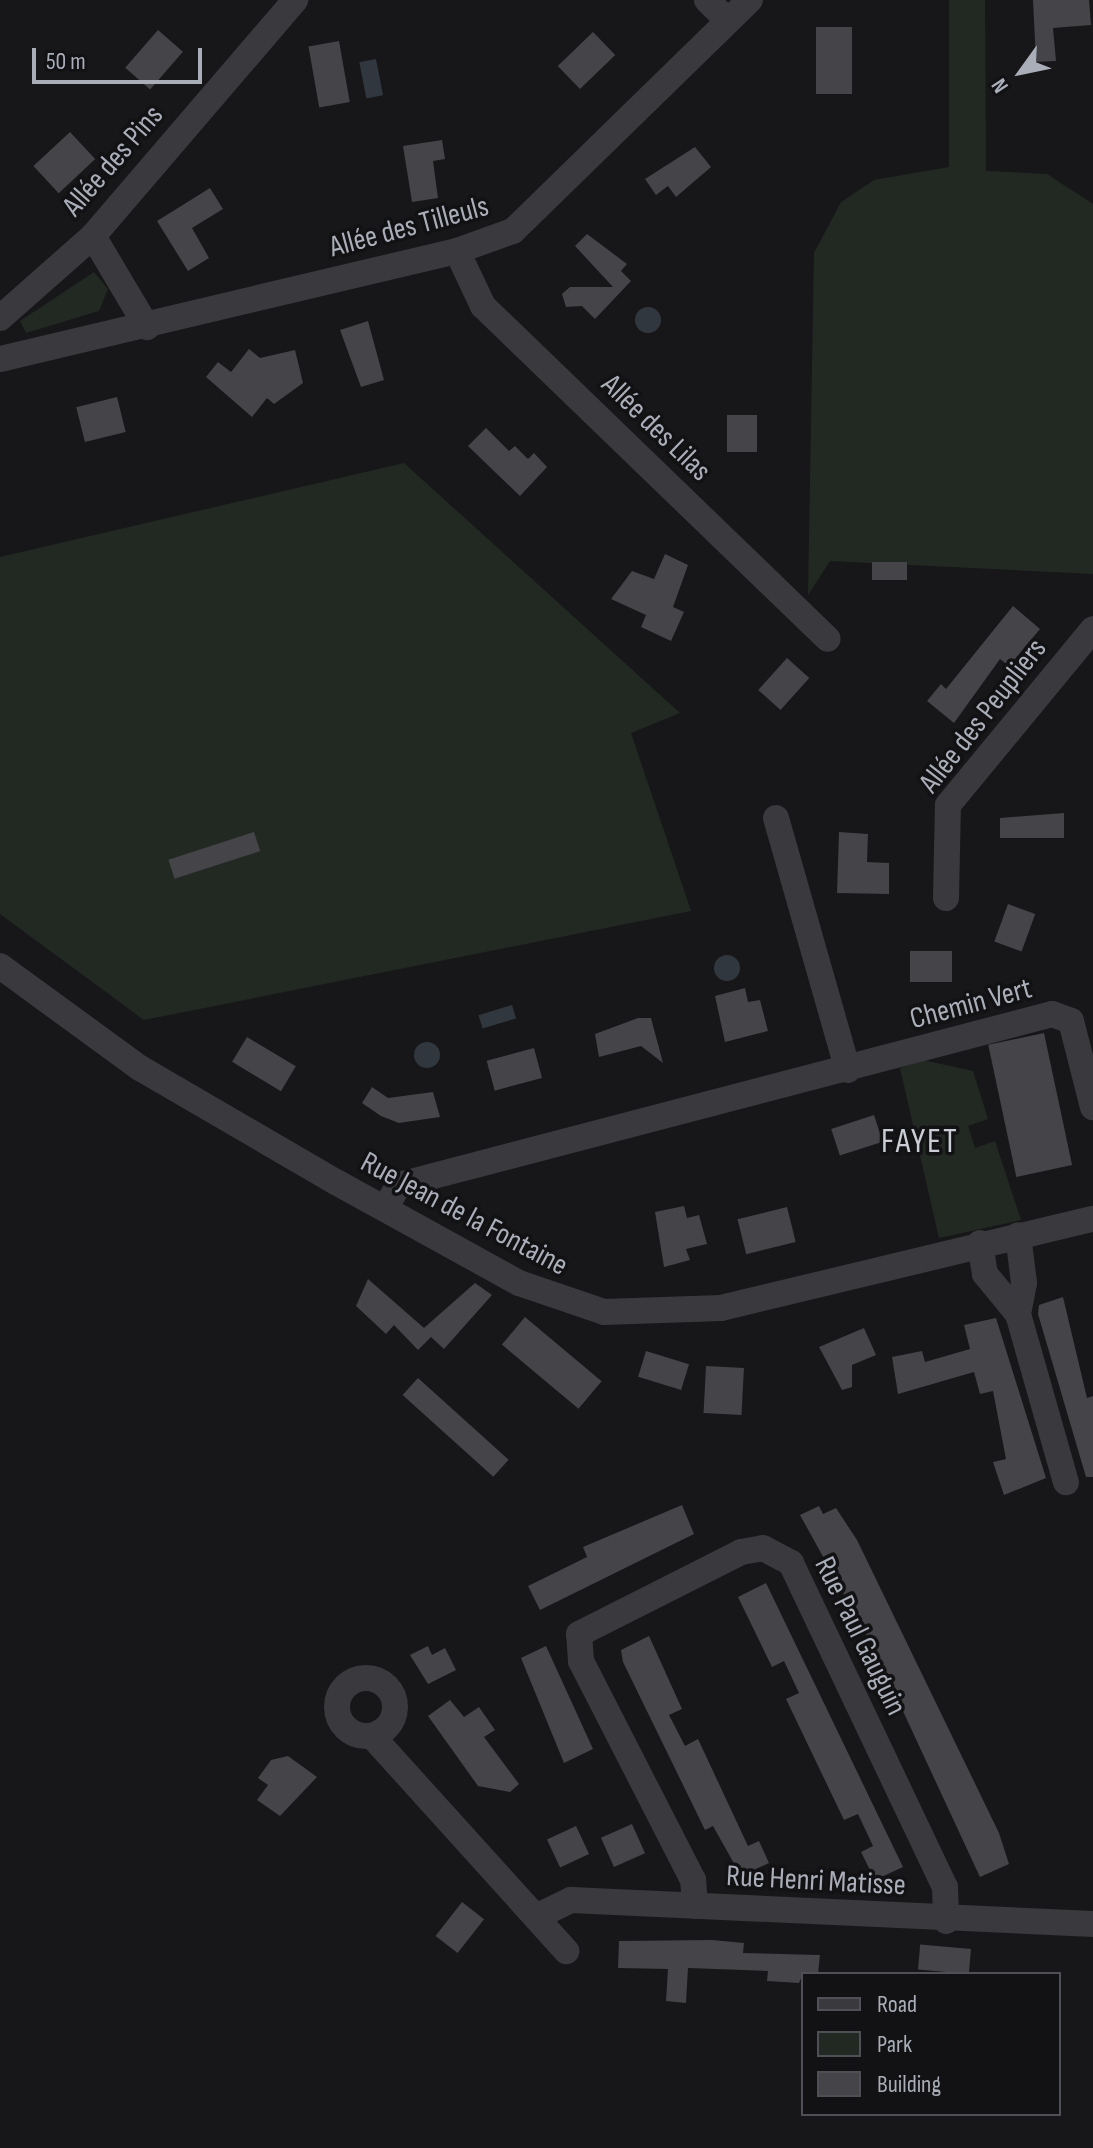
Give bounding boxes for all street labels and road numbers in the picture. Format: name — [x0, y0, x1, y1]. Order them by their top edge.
street label: Allée des Pins — [55, 98, 171, 224]
street label: Allée des Tilleuls — [325, 188, 493, 266]
street label: Allée des Lilas — [594, 367, 718, 489]
street label: Allée des Peupliers — [912, 632, 1054, 800]
street label: Chemin Vert — [906, 970, 1036, 1038]
street label: Rue Jean de la Fontaine — [354, 1144, 574, 1284]
street label: Rue Paul Gauguin — [806, 1551, 914, 1721]
street label: Rue Henri Matisse — [725, 1858, 907, 1904]

